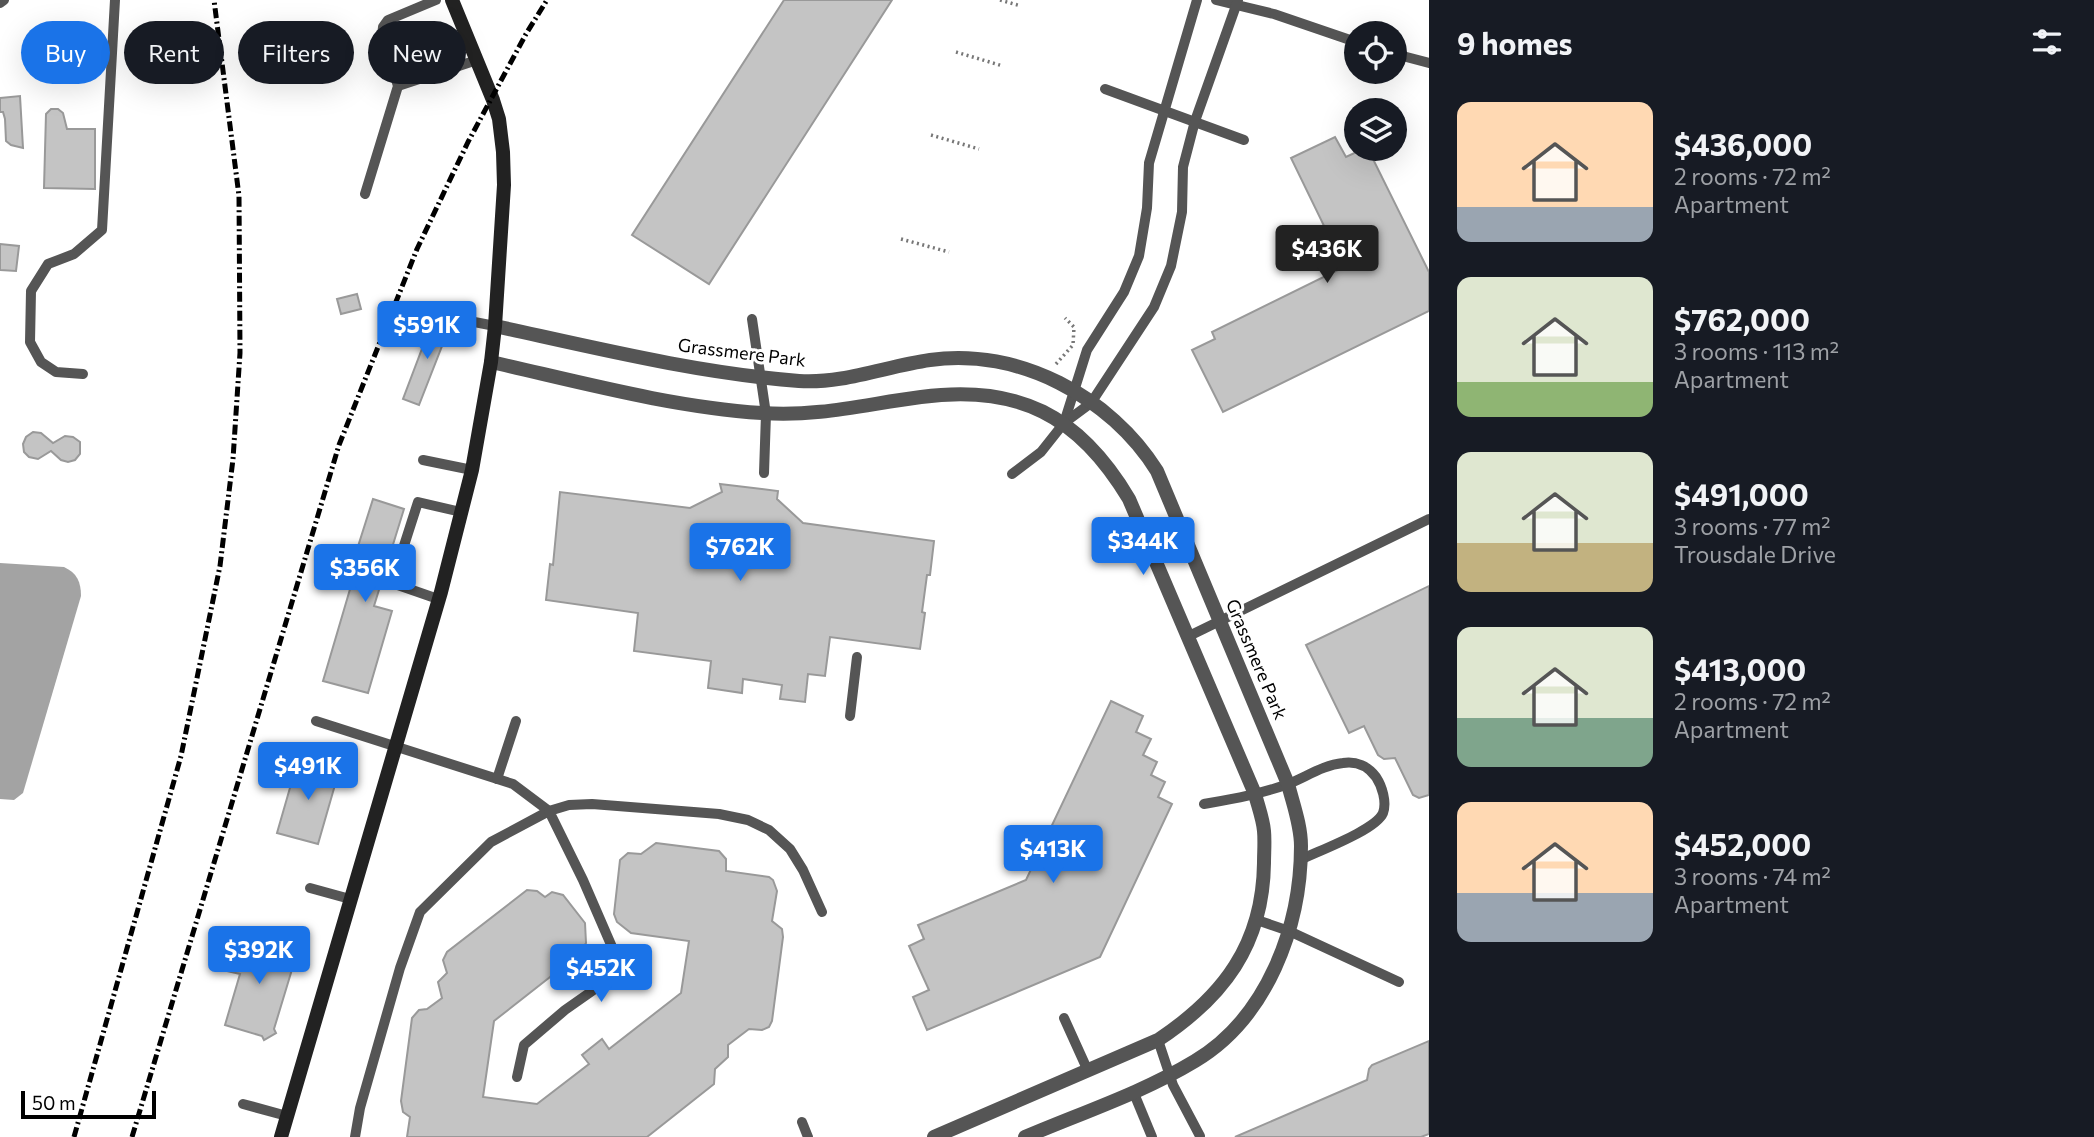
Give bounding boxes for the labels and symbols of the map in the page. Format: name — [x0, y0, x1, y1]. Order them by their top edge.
pin: $436K — [1278, 226, 1376, 285]
pin: $591K — [378, 302, 476, 361]
street label: Grassmere Park — [677, 333, 807, 371]
pin: $344K — [1094, 518, 1192, 577]
pin: $762K — [691, 524, 789, 583]
pin: $356K — [316, 544, 414, 604]
street label: Grassmere Park — [1222, 595, 1292, 723]
pin: $491K — [259, 742, 357, 802]
pin: $413K — [1004, 826, 1102, 885]
pin: $392K — [210, 926, 308, 986]
pin: $452K — [552, 944, 650, 1004]
scale bar — [21, 1088, 156, 1120]

